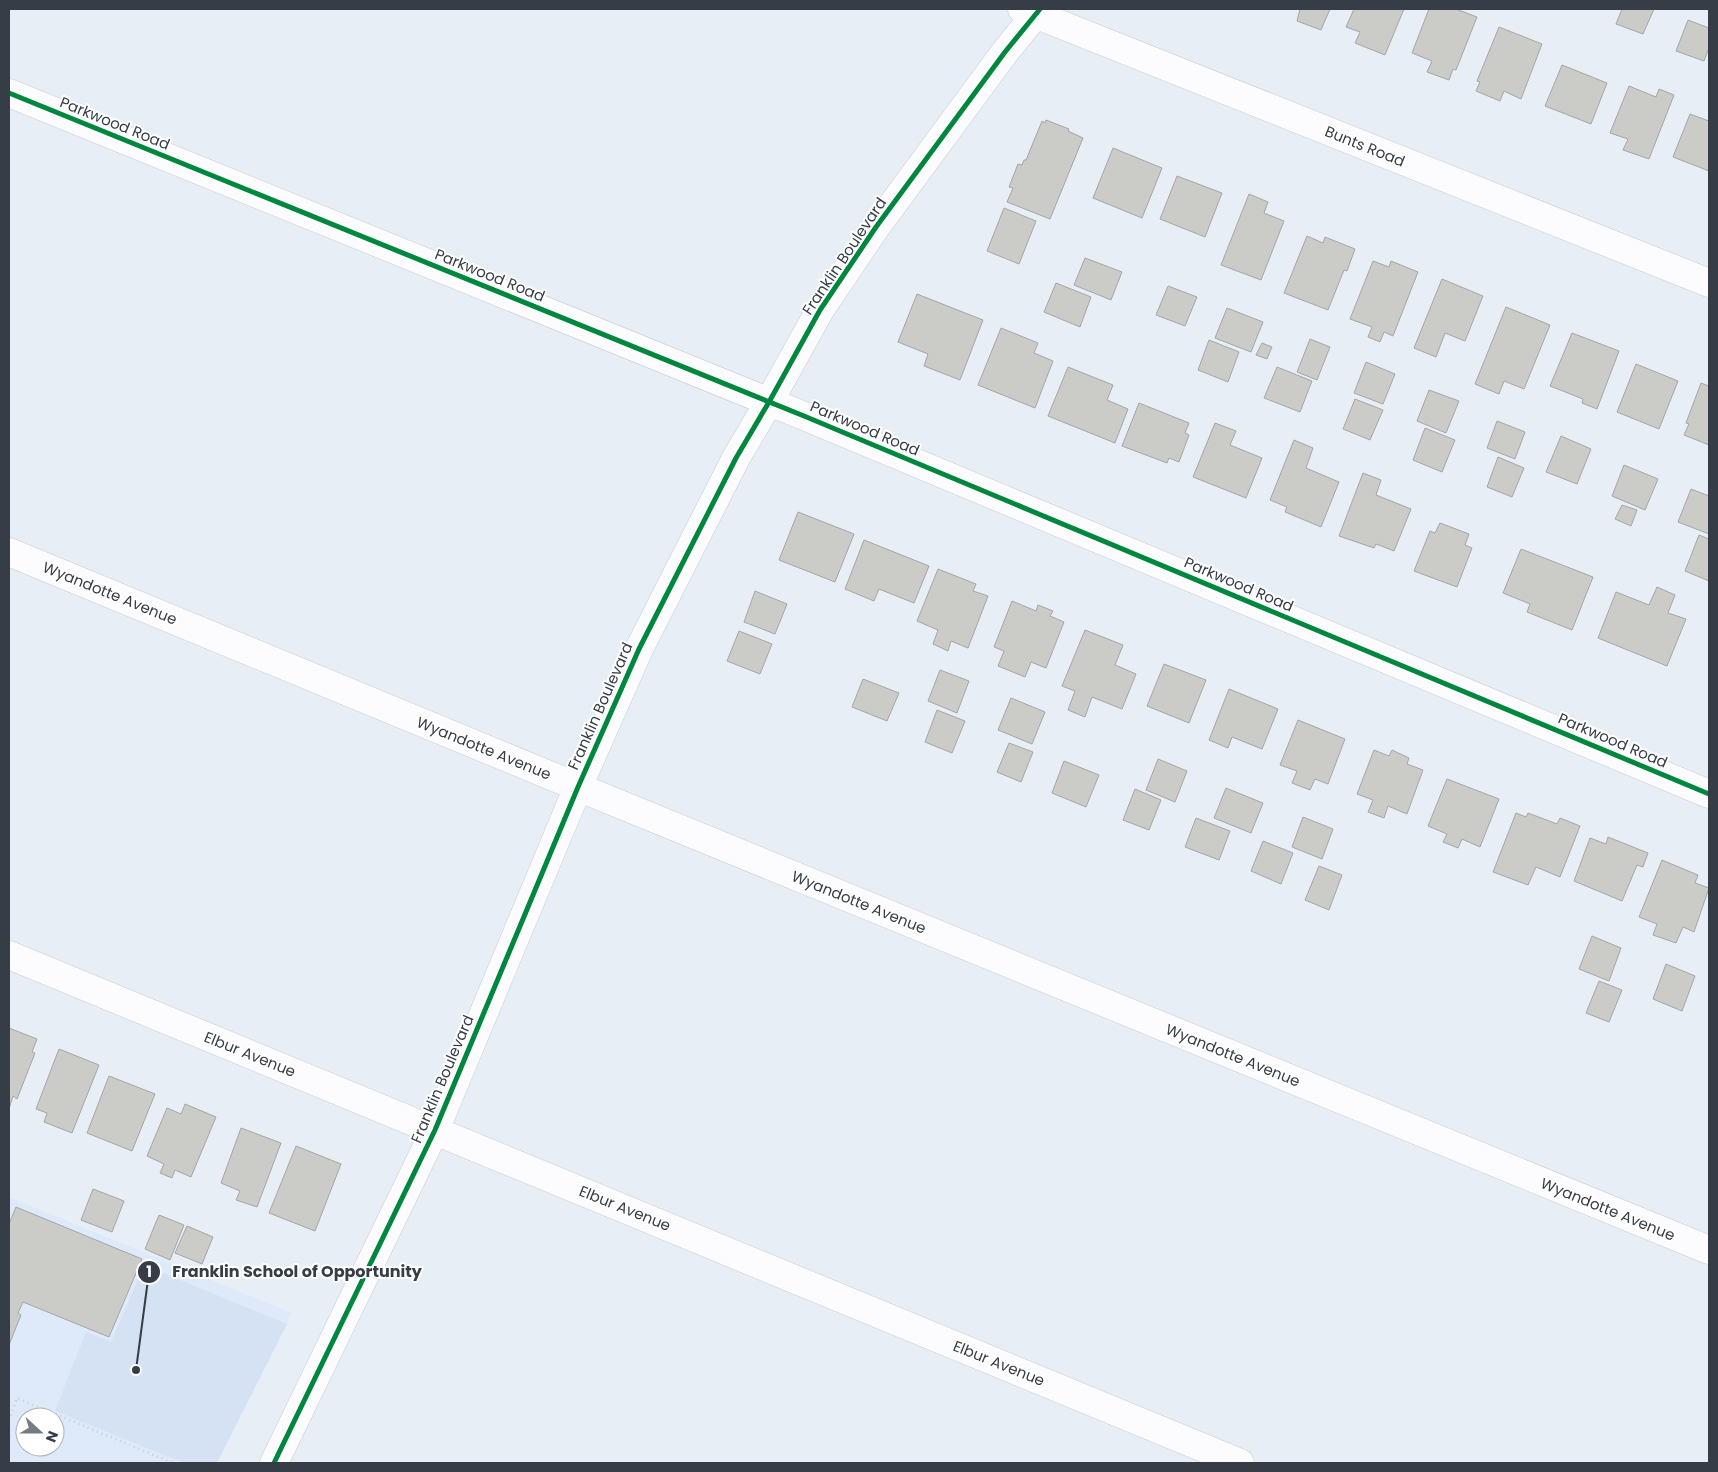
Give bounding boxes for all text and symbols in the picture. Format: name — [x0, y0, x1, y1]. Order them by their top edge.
street label: Parkwood Road — [57, 91, 173, 155]
street label: Bunts Road — [1322, 120, 1408, 172]
street label: Franklin Boulevard — [797, 193, 891, 319]
street label: Parkwood Road — [432, 243, 548, 307]
street label: Parkwood Road — [807, 396, 923, 460]
street label: Parkwood Road — [1181, 552, 1297, 616]
street label: Wyandotte Avenue — [40, 556, 180, 630]
street label: Franklin Boulevard — [562, 639, 638, 773]
street label: Parkwood Road — [1555, 708, 1671, 772]
street label: Wyandotte Avenue — [414, 711, 554, 785]
street label: Wyandotte Avenue — [789, 865, 929, 939]
street label: Franklin Boulevard — [406, 1012, 478, 1146]
street label: Wyandotte Avenue — [1163, 1018, 1303, 1092]
street label: Elbur Avenue — [201, 1026, 299, 1082]
street label: Wyandotte Avenue — [1538, 1172, 1678, 1246]
street label: Elbur Avenue — [576, 1180, 674, 1236]
callout: Franklin School of Opportunity — [137, 1256, 432, 1287]
text: Franklin School of Opportunity — [172, 1260, 423, 1283]
text: 1 — [146, 1261, 152, 1282]
street label: Elbur Avenue — [950, 1335, 1048, 1391]
north arrow — [15, 1407, 65, 1457]
text: N — [41, 1428, 63, 1445]

